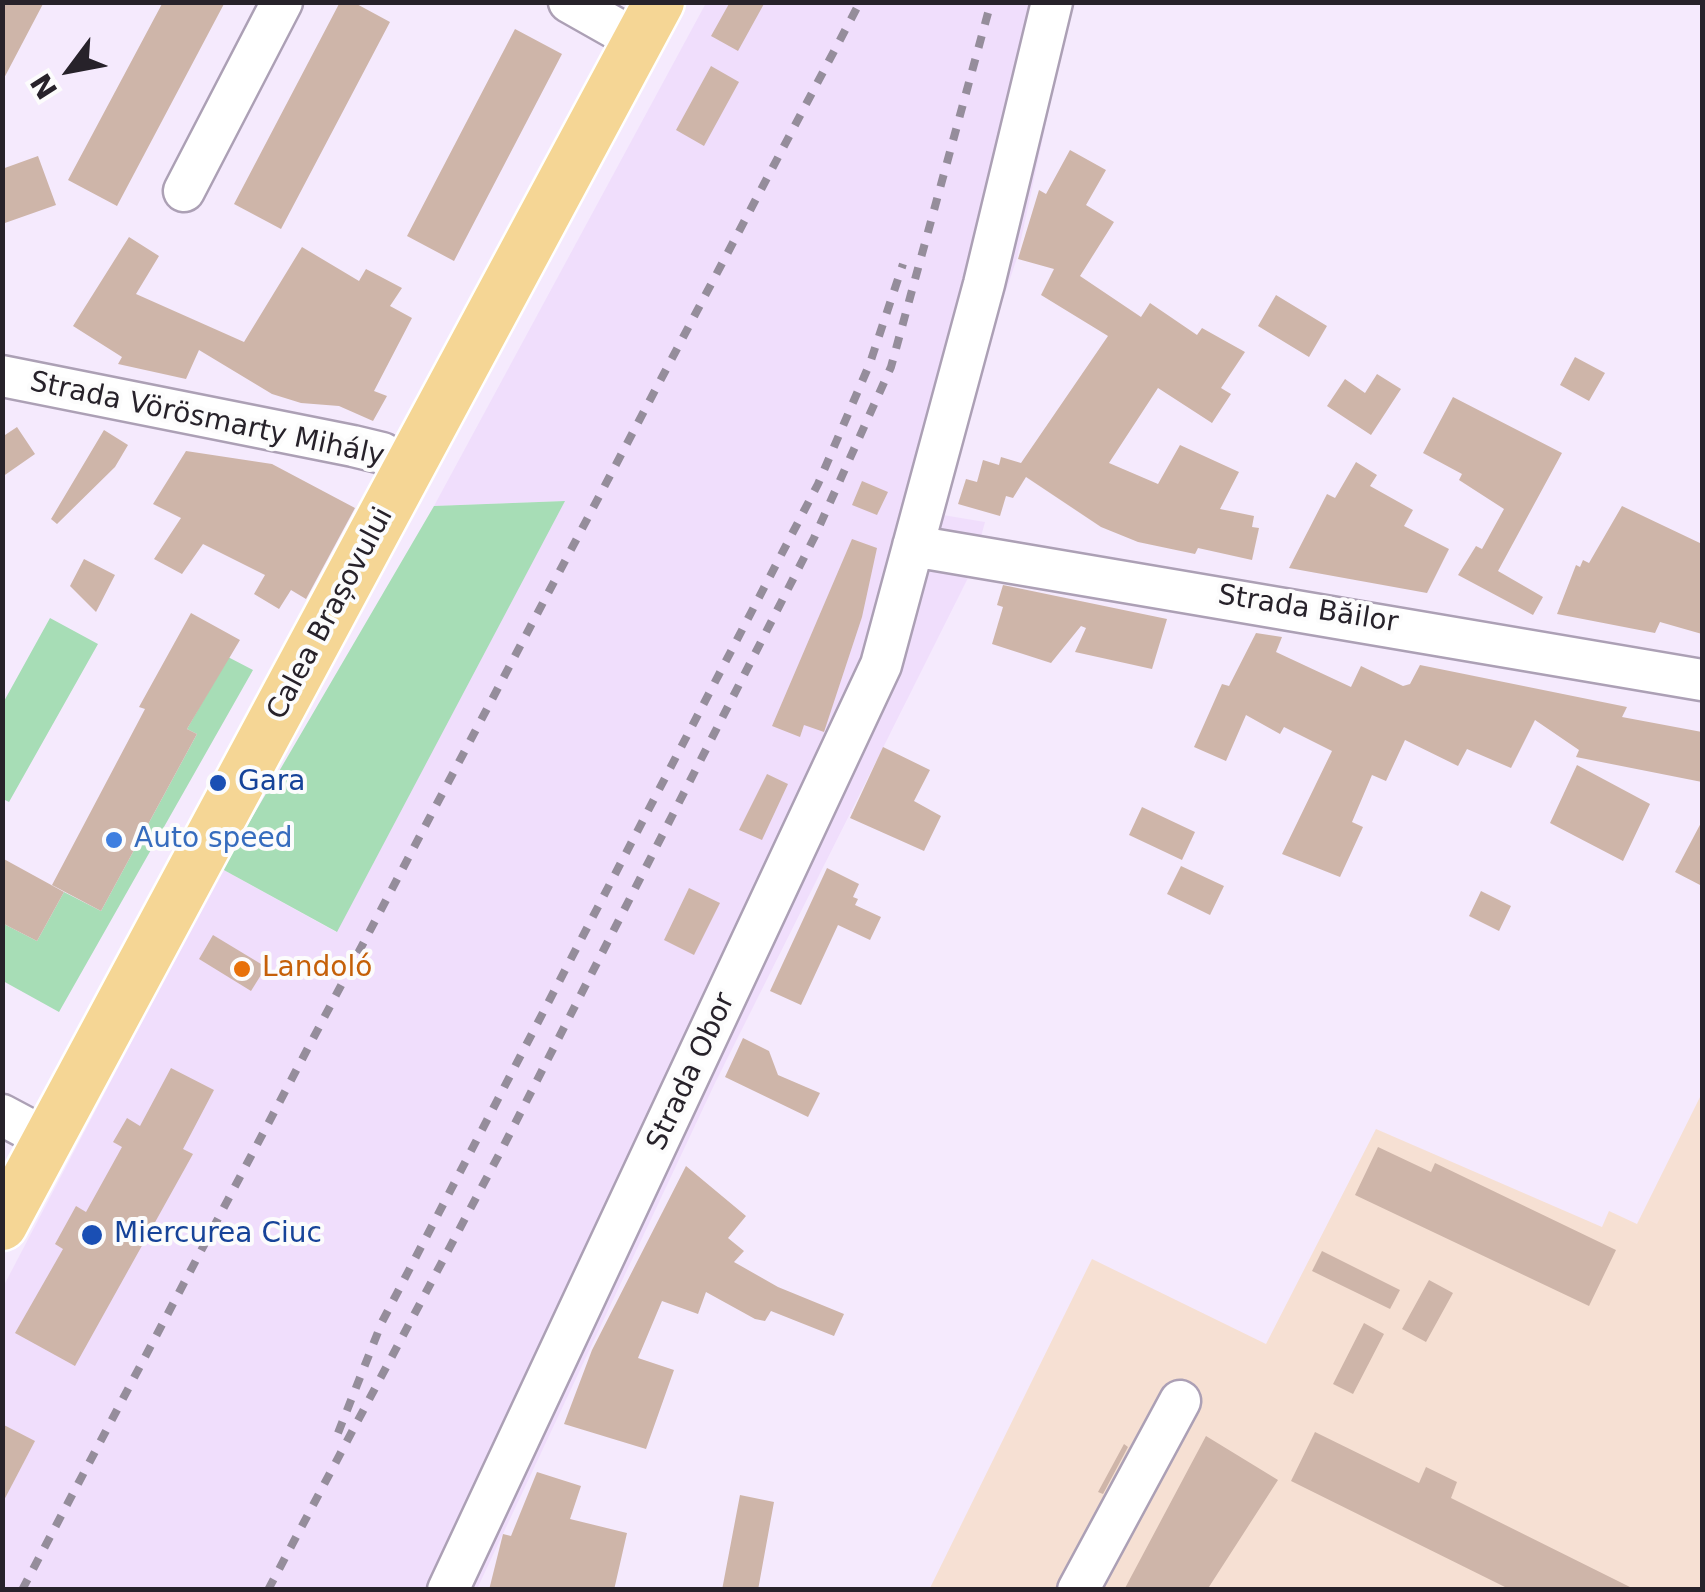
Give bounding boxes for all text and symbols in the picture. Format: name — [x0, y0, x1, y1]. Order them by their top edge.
north arrow — [20, 20, 120, 120]
text: N — [24, 67, 64, 105]
street label: Strada Vörösmarty Mihály — [27, 366, 387, 474]
street label: Calea Brașovului — [261, 502, 401, 726]
street label: Strada Băilor — [1216, 579, 1400, 641]
place label: Gara — [238, 766, 306, 800]
marker: Gara — [207, 772, 229, 794]
place label: Auto speed — [134, 823, 292, 857]
marker: Auto speed — [103, 829, 125, 851]
place label: Landoló — [262, 952, 372, 986]
marker: Landoló — [231, 958, 253, 980]
street label: Strada Obor — [641, 988, 743, 1156]
place label: Miercurea Ciuc — [114, 1218, 322, 1252]
marker: Miercurea Ciuc — [79, 1222, 105, 1248]

